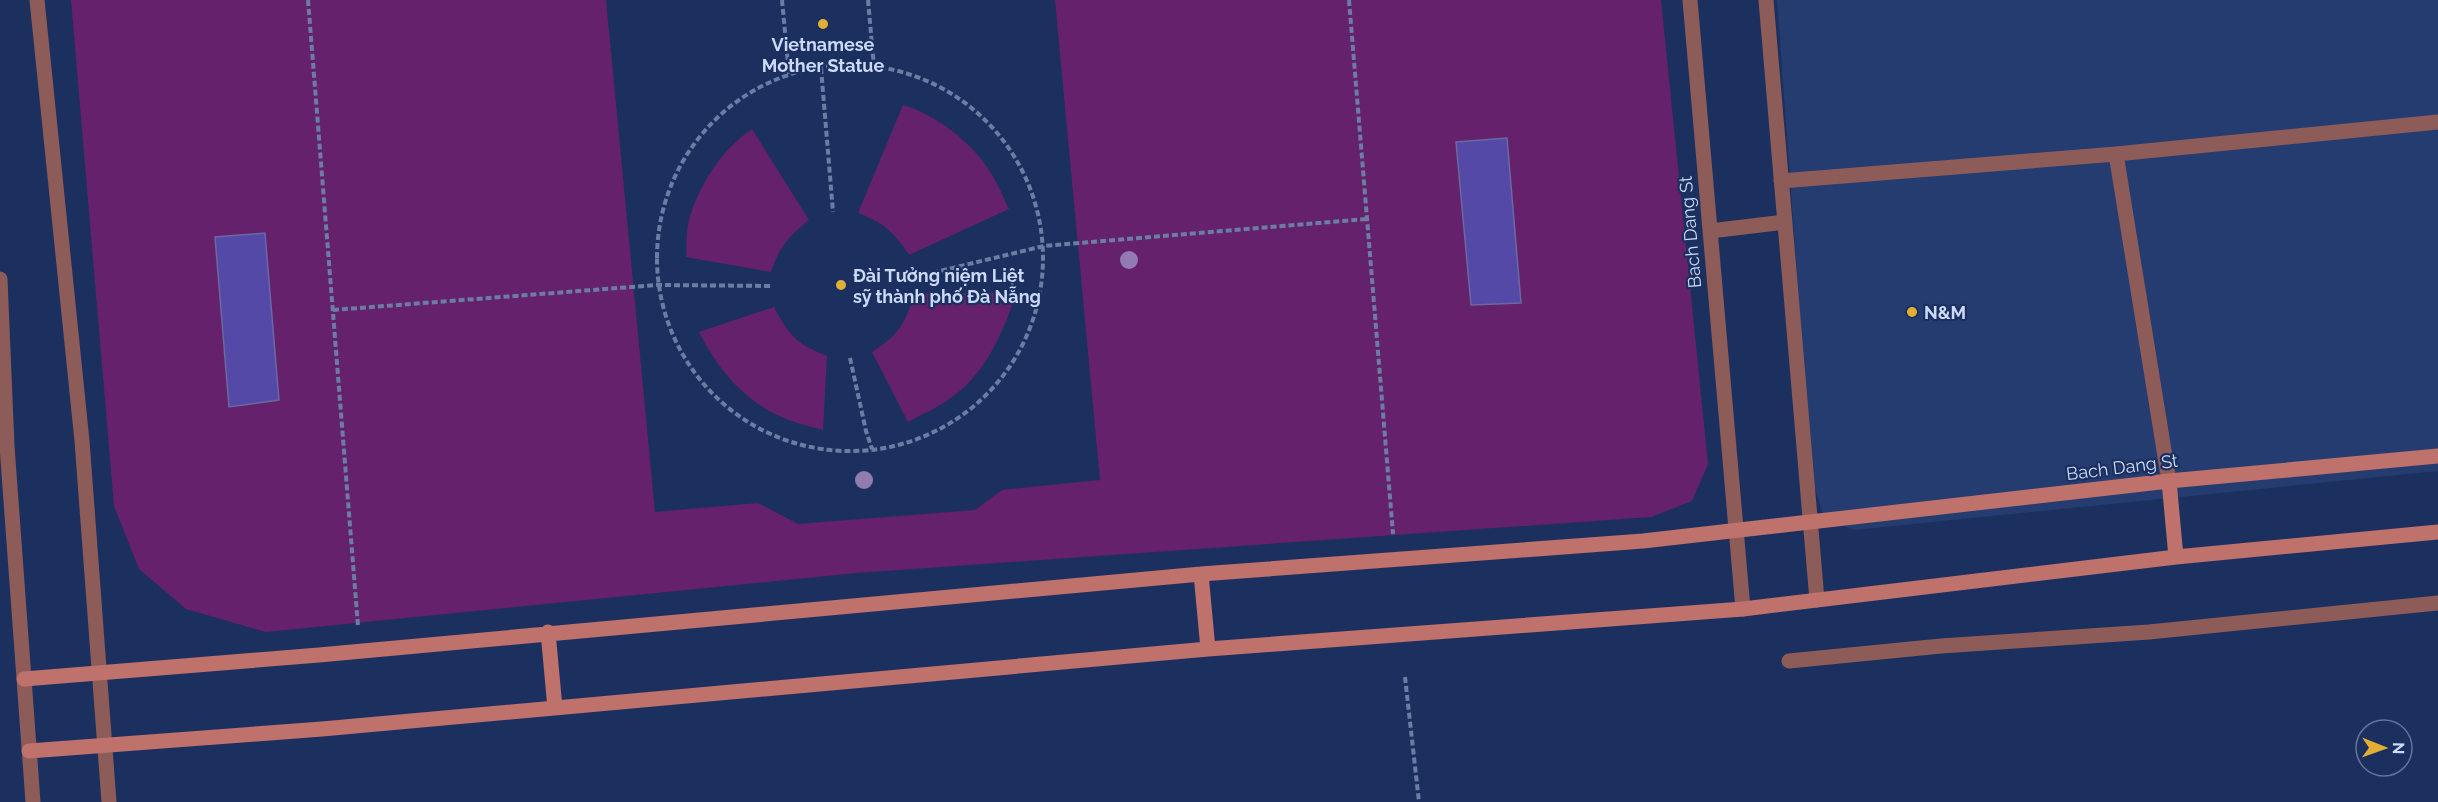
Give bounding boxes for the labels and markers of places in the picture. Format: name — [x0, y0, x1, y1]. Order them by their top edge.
marker: Vietnamese Mother Statue — [816, 17, 830, 31]
place label: Vietnamese Mother Statue — [762, 34, 884, 76]
place label: Đài Tưởng niệm Liệt sỹ thành phố Đà Nẵng — [853, 265, 1041, 307]
marker: Đài Tưởng niệm Liệt sỹ thành phố Đà Nẵng — [834, 278, 848, 292]
place label: N&M — [1924, 302, 1966, 323]
marker: N&M — [1905, 305, 1919, 319]

